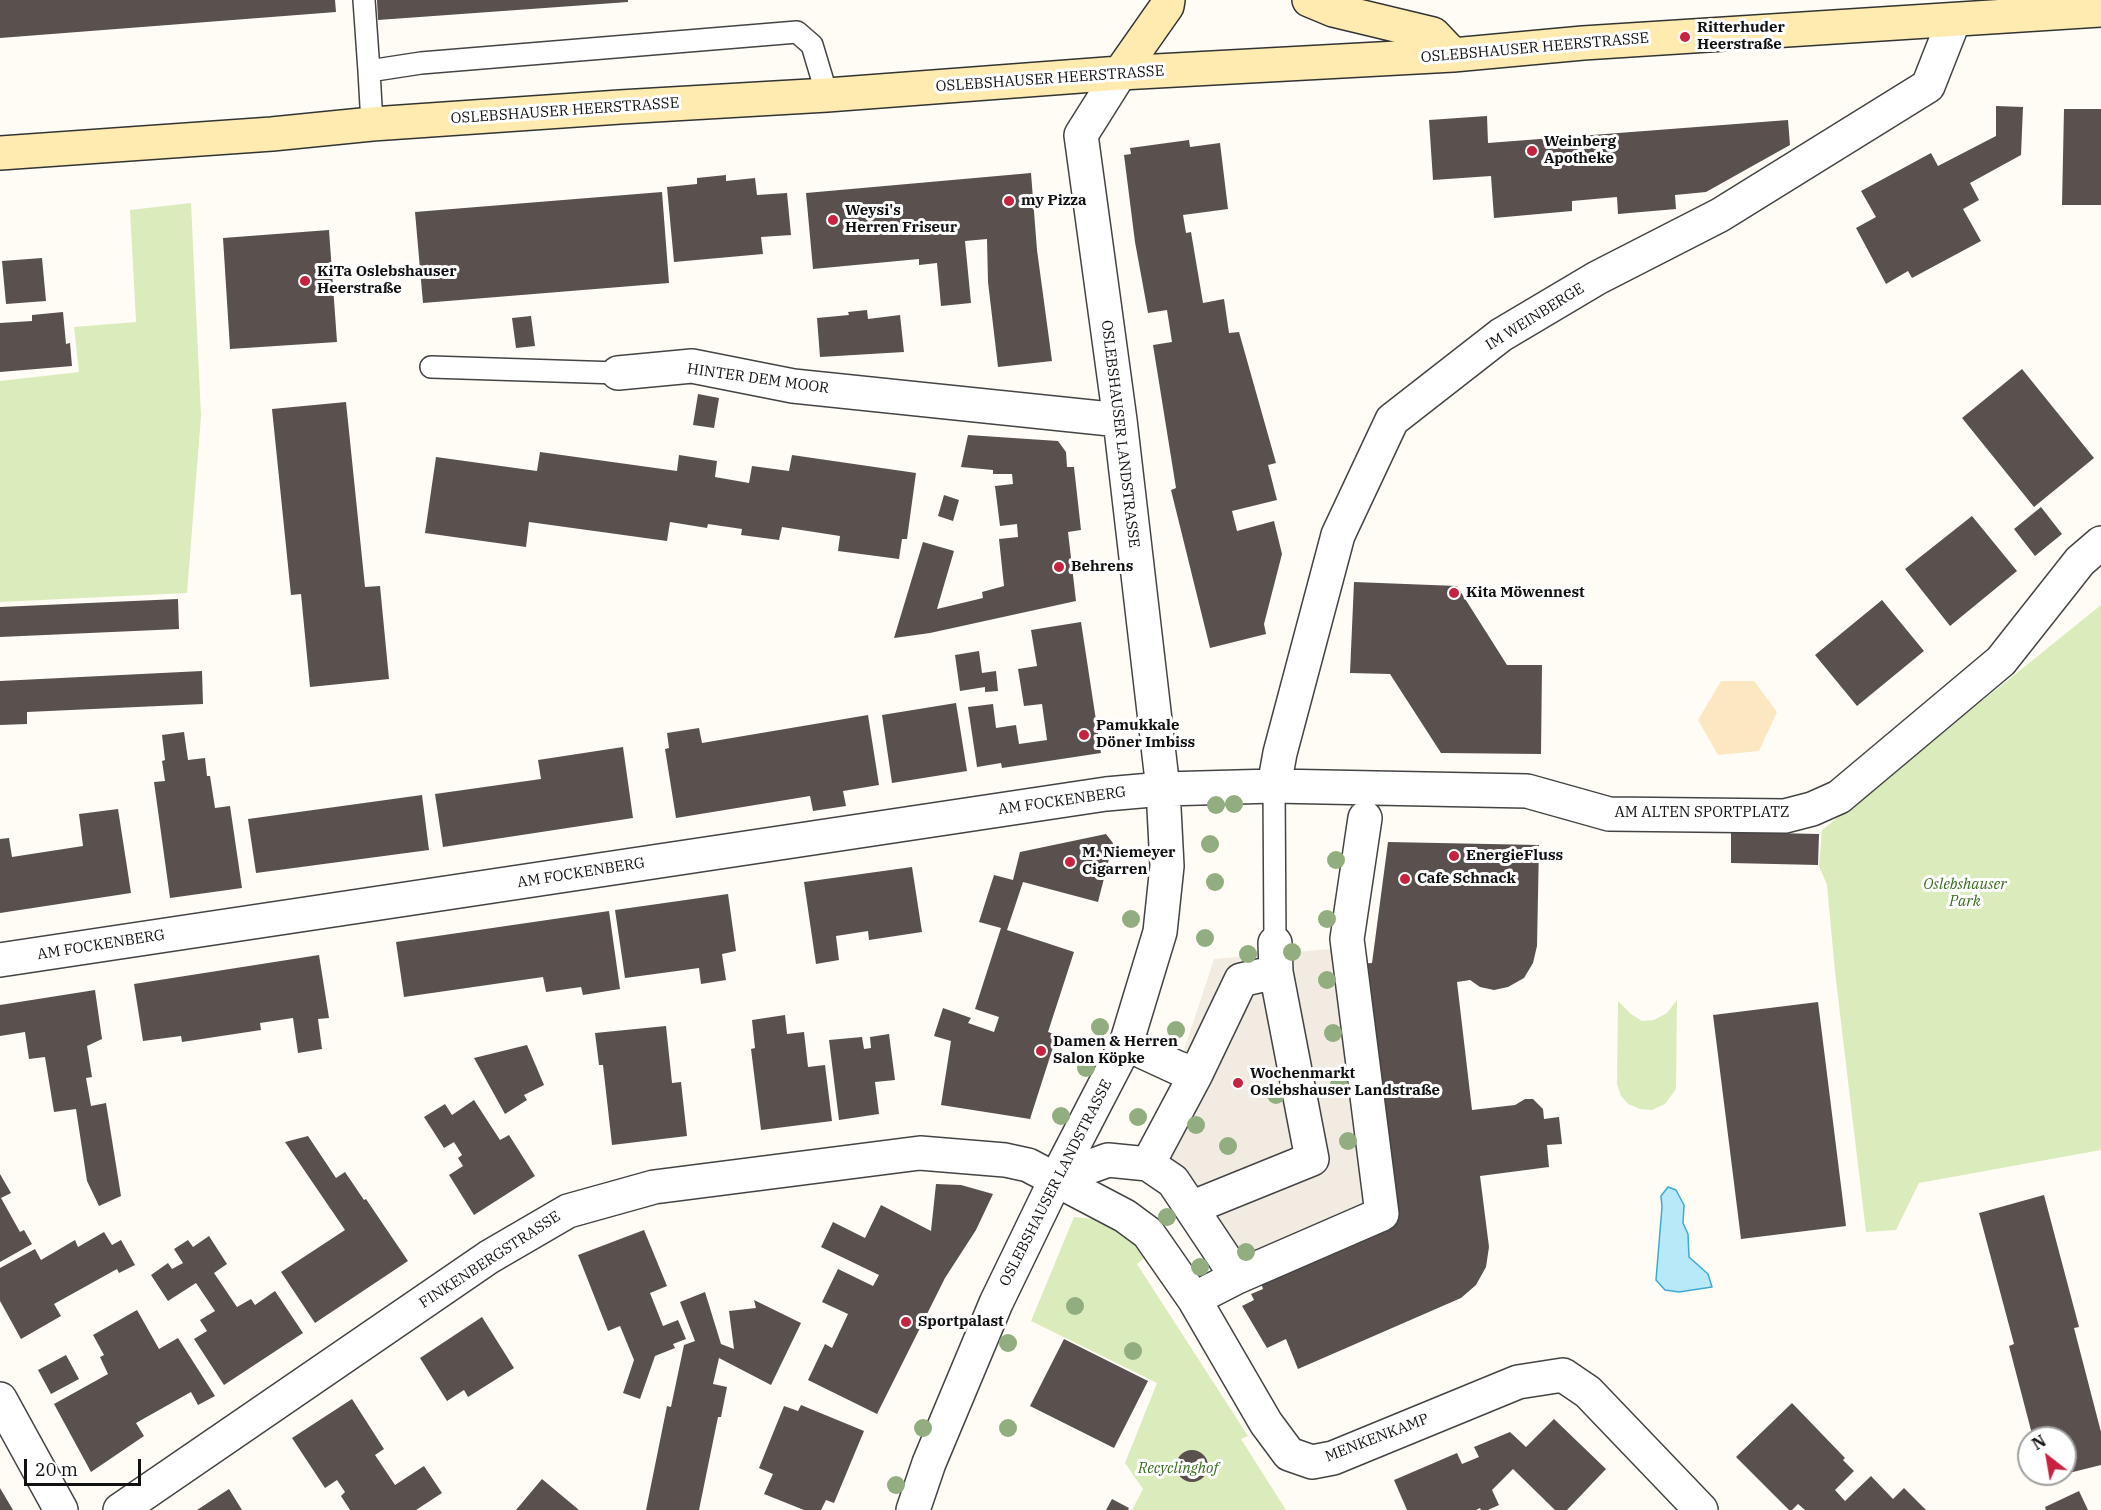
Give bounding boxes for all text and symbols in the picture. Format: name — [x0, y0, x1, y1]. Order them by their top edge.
place label: Ritterhuder Heerstraße — [1697, 19, 1785, 54]
street label: OSLEBSHAUSER HEERSTRASSE — [1420, 29, 1650, 67]
marker: Ritterhuder Heerstraße — [1678, 30, 1692, 44]
street label: OSLEBSHAUSER HEERSTRASSE — [935, 62, 1165, 96]
street label: OSLEBSHAUSER HEERSTRASSE — [450, 94, 680, 128]
place label: Weinberg Apotheke — [1544, 133, 1616, 168]
marker: Weinberg Apotheke — [1525, 144, 1539, 158]
place label: my Pizza — [1021, 192, 1087, 210]
marker: my Pizza — [1002, 194, 1016, 208]
place label: Weysi's Herren Friseur — [845, 202, 957, 237]
marker: Weysi's Herren Friseur — [826, 213, 840, 227]
place label: KiTa Oslebshauser Heerstraße — [317, 263, 457, 298]
marker: KiTa Oslebshauser Heerstraße — [298, 274, 312, 288]
street label: IM WEINBERGE — [1482, 279, 1588, 355]
street label: OSLEBSHAUSER LANDSTRASSE — [1097, 319, 1143, 549]
street label: HINTER DEM MOOR — [686, 360, 830, 398]
place label: Behrens — [1071, 558, 1133, 576]
marker: Behrens — [1052, 560, 1066, 574]
place label: Kita Möwennest — [1466, 584, 1585, 602]
marker: Kita Möwennest — [1447, 586, 1461, 600]
place label: Pamukkale Döner Imbiss — [1096, 717, 1195, 752]
marker: Pamukkale Döner Imbiss — [1077, 728, 1091, 742]
street label: AM FOCKENBERG — [997, 783, 1127, 819]
street label: AM ALTEN SPORTPLATZ — [1614, 804, 1790, 822]
place label: M. Niemeyer Cigarren — [1082, 844, 1176, 879]
place label: EnergieFluss — [1466, 847, 1563, 865]
marker: EnergieFluss — [1447, 849, 1461, 863]
street label: AM FOCKENBERG — [516, 854, 646, 892]
marker: M. Niemeyer Cigarren — [1063, 855, 1077, 869]
place label: Cafe Schnack — [1417, 870, 1516, 888]
marker: Cafe Schnack — [1398, 872, 1412, 886]
park label: Oslebshauser Park — [1923, 876, 2007, 911]
street label: AM FOCKENBERG — [36, 926, 166, 964]
place label: Damen & Herren Salon Köpke — [1053, 1033, 1178, 1068]
marker: Damen & Herren Salon Köpke — [1034, 1044, 1048, 1058]
place label: Wochenmarkt Oslebshauser Landstraße — [1250, 1065, 1440, 1100]
marker: Wochenmarkt Oslebshauser Landstraße — [1231, 1076, 1245, 1090]
street label: OSLEBSHAUSER LANDSTRASSE — [996, 1077, 1116, 1289]
street label: FINKENBERGSTRASSE — [416, 1208, 564, 1312]
place label: Sportpalast — [918, 1313, 1004, 1331]
marker: Sportpalast — [899, 1315, 913, 1329]
street label: MENKENKAMP — [1323, 1410, 1431, 1466]
north arrow — [2017, 1426, 2077, 1486]
text: N — [2028, 1430, 2049, 1454]
scale bar — [27, 1447, 144, 1485]
text: 20 m — [35, 1458, 78, 1481]
park label: Recyclinghof — [1138, 1460, 1218, 1478]

